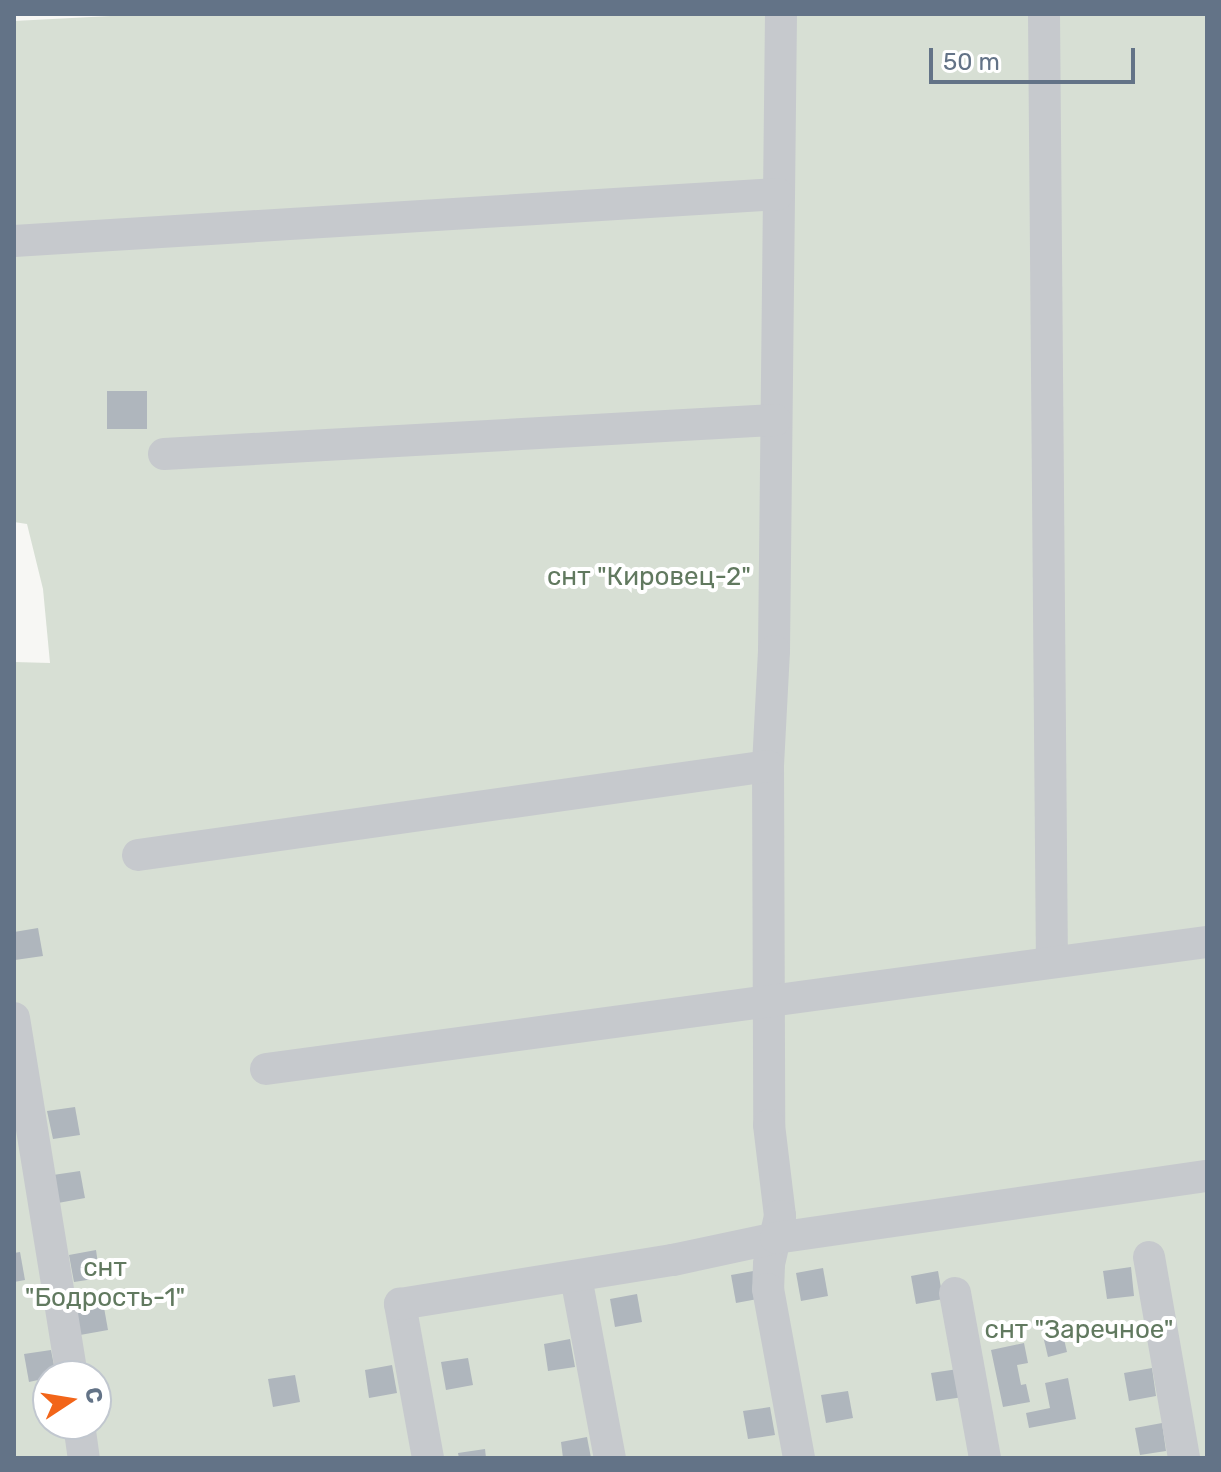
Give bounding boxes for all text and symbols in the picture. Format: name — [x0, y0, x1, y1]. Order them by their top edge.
scale bar — [933, 32, 1139, 82]
text: 50 m — [943, 48, 1000, 76]
park label: снт "Кировец-2" — [547, 561, 751, 593]
park label: снт "Бодрость-1" — [25, 1252, 185, 1314]
park label: снт "Заречное" — [985, 1314, 1173, 1346]
north arrow — [32, 1360, 112, 1440]
text: С — [79, 1385, 109, 1406]

